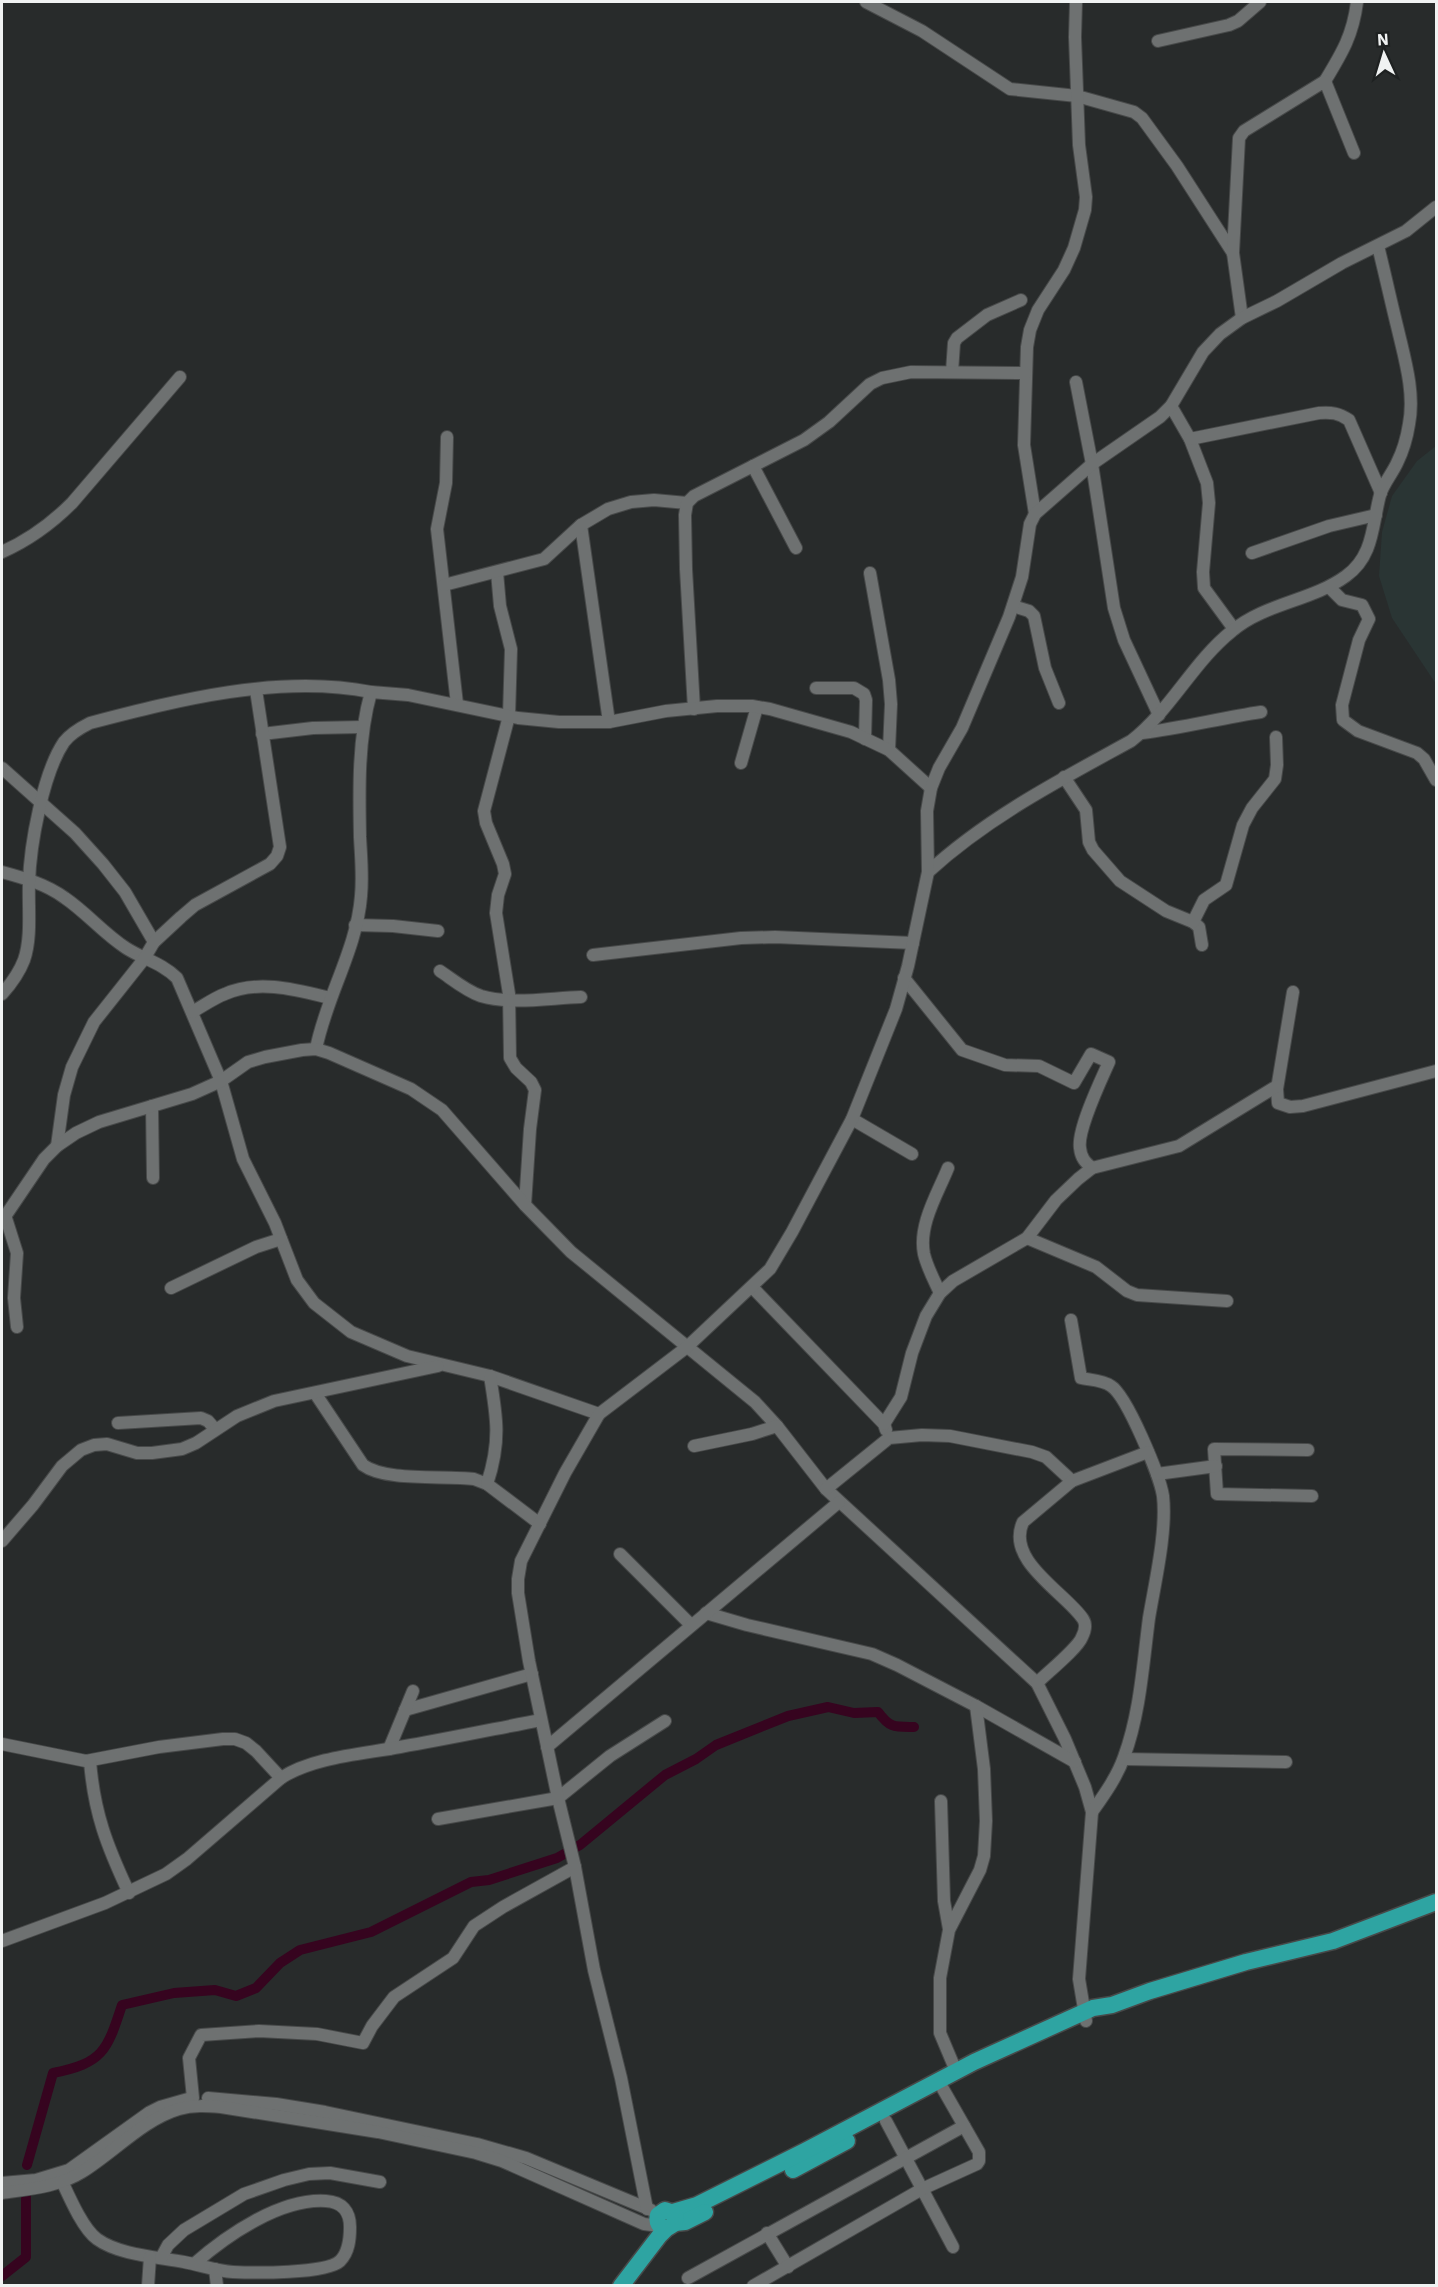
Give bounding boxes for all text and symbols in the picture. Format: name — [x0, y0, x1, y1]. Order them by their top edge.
north arrow — [1354, 24, 1414, 84]
text: N — [1376, 29, 1389, 49]

